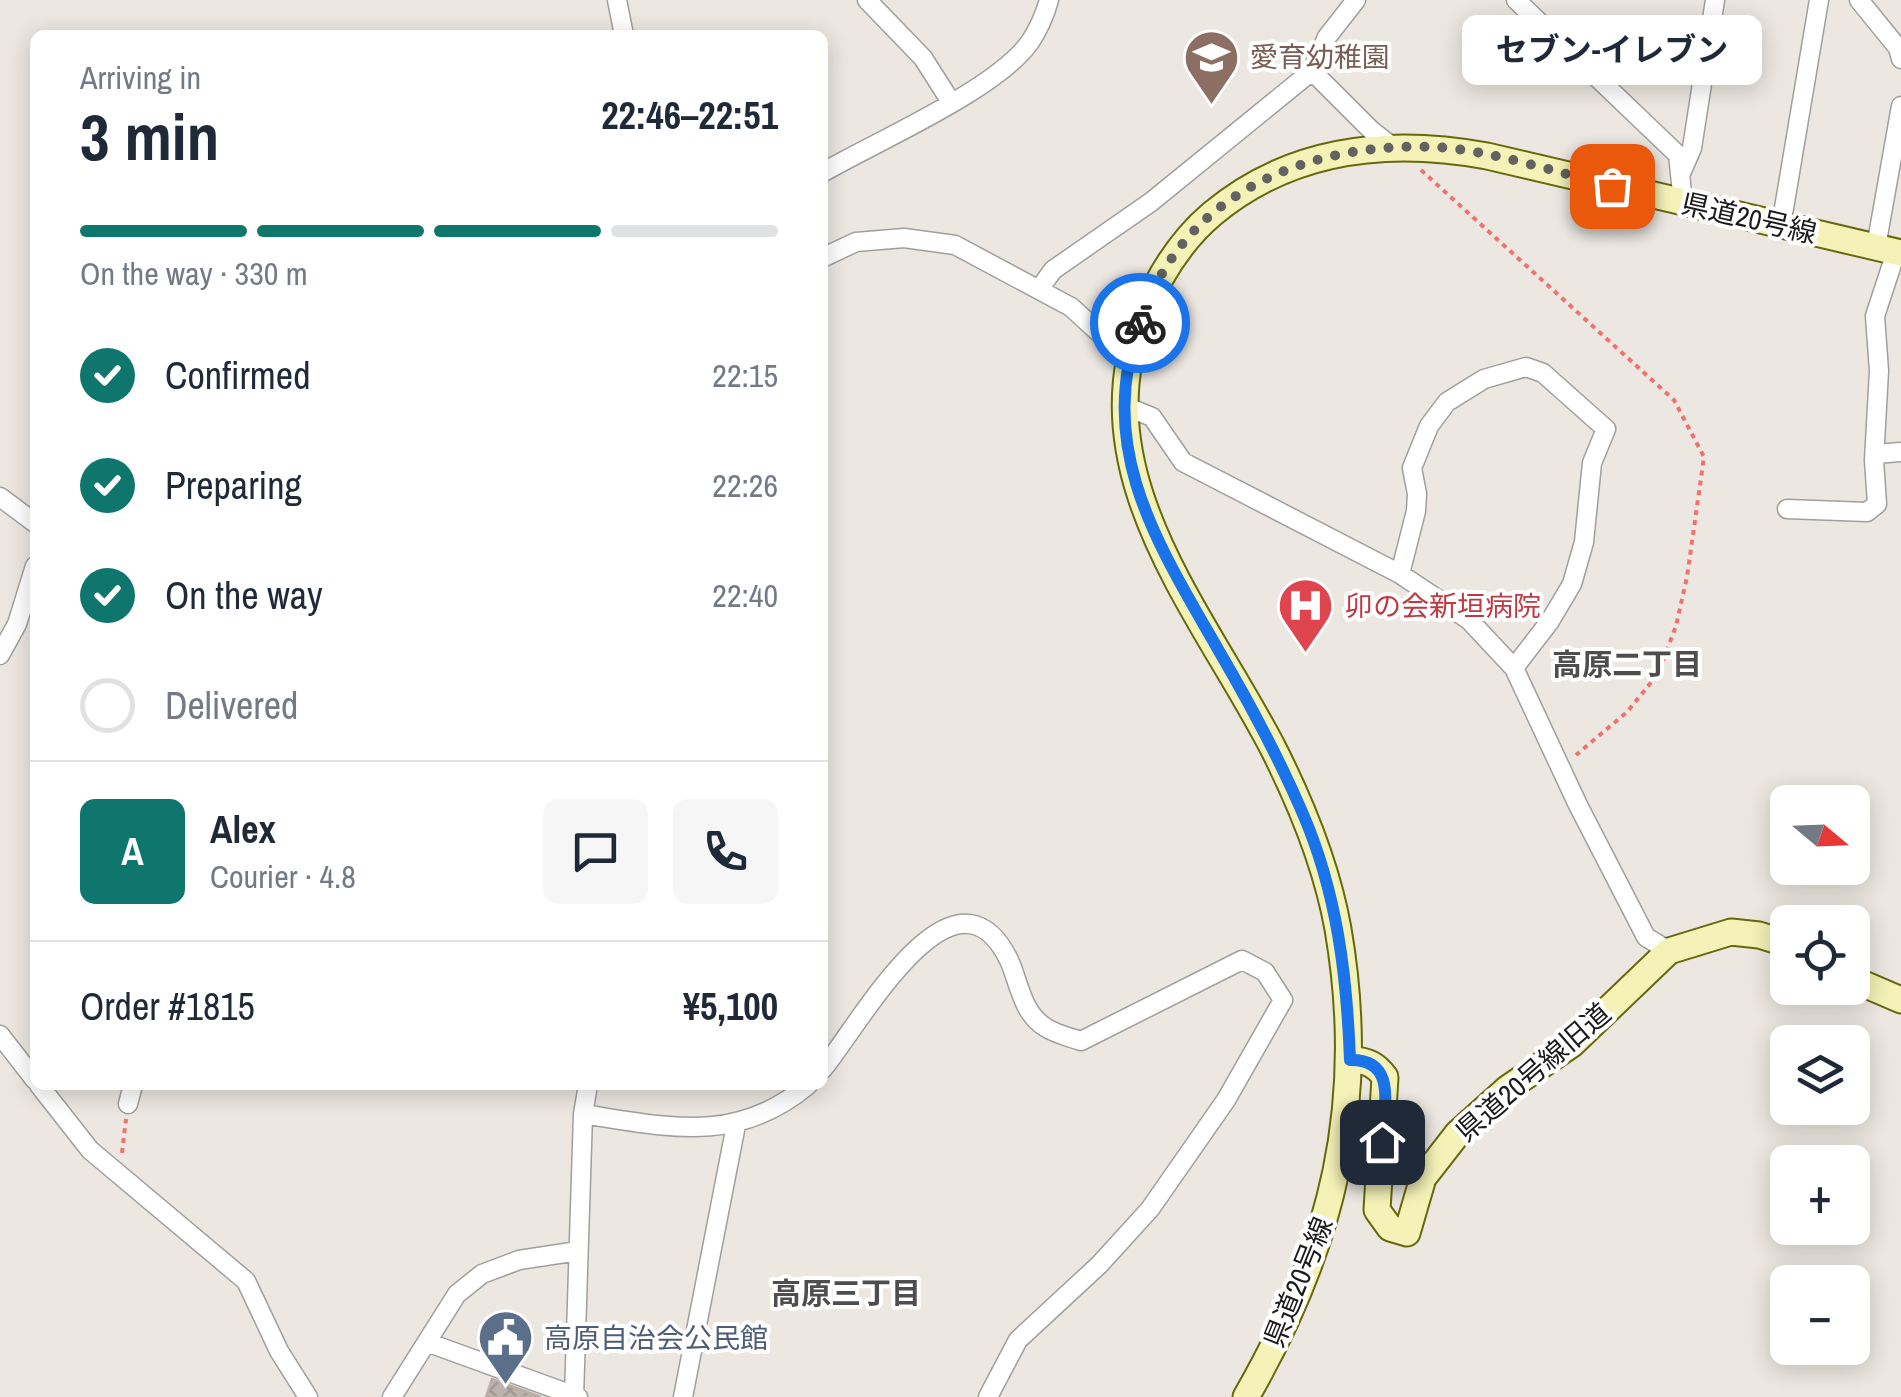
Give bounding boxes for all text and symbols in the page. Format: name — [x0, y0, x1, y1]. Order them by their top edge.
callout: セブン-イレブン — [1462, 16, 1762, 86]
school or university icon: 愛育幼稚園 — [1181, 27, 1241, 106]
text: セブン-イレブン — [1496, 28, 1728, 71]
place label: 愛育幼稚園 — [1250, 38, 1390, 76]
text: Arriving in — [80, 56, 201, 99]
text: 22:46–22:51 — [601, 90, 778, 141]
text: 3 min — [80, 93, 219, 180]
pin — [1570, 144, 1655, 229]
icon: bag — [1585, 159, 1640, 214]
street label: 県道20号線 — [1678, 184, 1820, 252]
text: On the way · 330 m — [80, 252, 308, 295]
courier — [1090, 273, 1190, 373]
icon: bike — [1113, 296, 1168, 351]
icon: check — [80, 348, 135, 403]
text: Confirmed — [165, 350, 310, 401]
text: 22:15 — [712, 354, 778, 397]
icon: check — [80, 458, 135, 513]
text: Preparing — [165, 460, 302, 511]
text: 22:26 — [712, 464, 778, 507]
icon: check — [80, 568, 135, 623]
text: On the way — [165, 570, 323, 621]
text: 22:40 — [712, 574, 778, 617]
hospital icon: 卯の会新垣病院 — [1276, 576, 1336, 655]
place label: 卯の会新垣病院 — [1345, 587, 1541, 625]
district label: 高原二丁目 — [1552, 644, 1702, 684]
text: Delivered — [165, 680, 298, 731]
north arrow — [1770, 785, 1870, 885]
map controls — [1770, 785, 1870, 1365]
button: chat — [543, 799, 648, 904]
button: phone — [673, 799, 778, 904]
text: Alex — [210, 804, 276, 855]
text: A — [121, 826, 144, 877]
text: Courier · 4.8 — [210, 855, 356, 898]
button: locate — [1770, 905, 1870, 1005]
text: Order #1815 — [80, 981, 255, 1032]
text: ¥5,100 — [683, 981, 778, 1032]
street label: 県道20号線旧道 — [1447, 994, 1619, 1150]
button: layers — [1770, 1025, 1870, 1125]
pin — [1340, 1100, 1425, 1185]
icon: home — [1355, 1115, 1410, 1170]
button: + — [1770, 1145, 1870, 1245]
street label: 県道20号線 — [1255, 1211, 1341, 1353]
button: − — [1770, 1265, 1870, 1365]
district label: 高原三丁目 — [771, 1273, 921, 1313]
public building icon: 高原自治会公民館 — [475, 1308, 535, 1387]
place label: 高原自治会公民館 — [544, 1319, 768, 1357]

